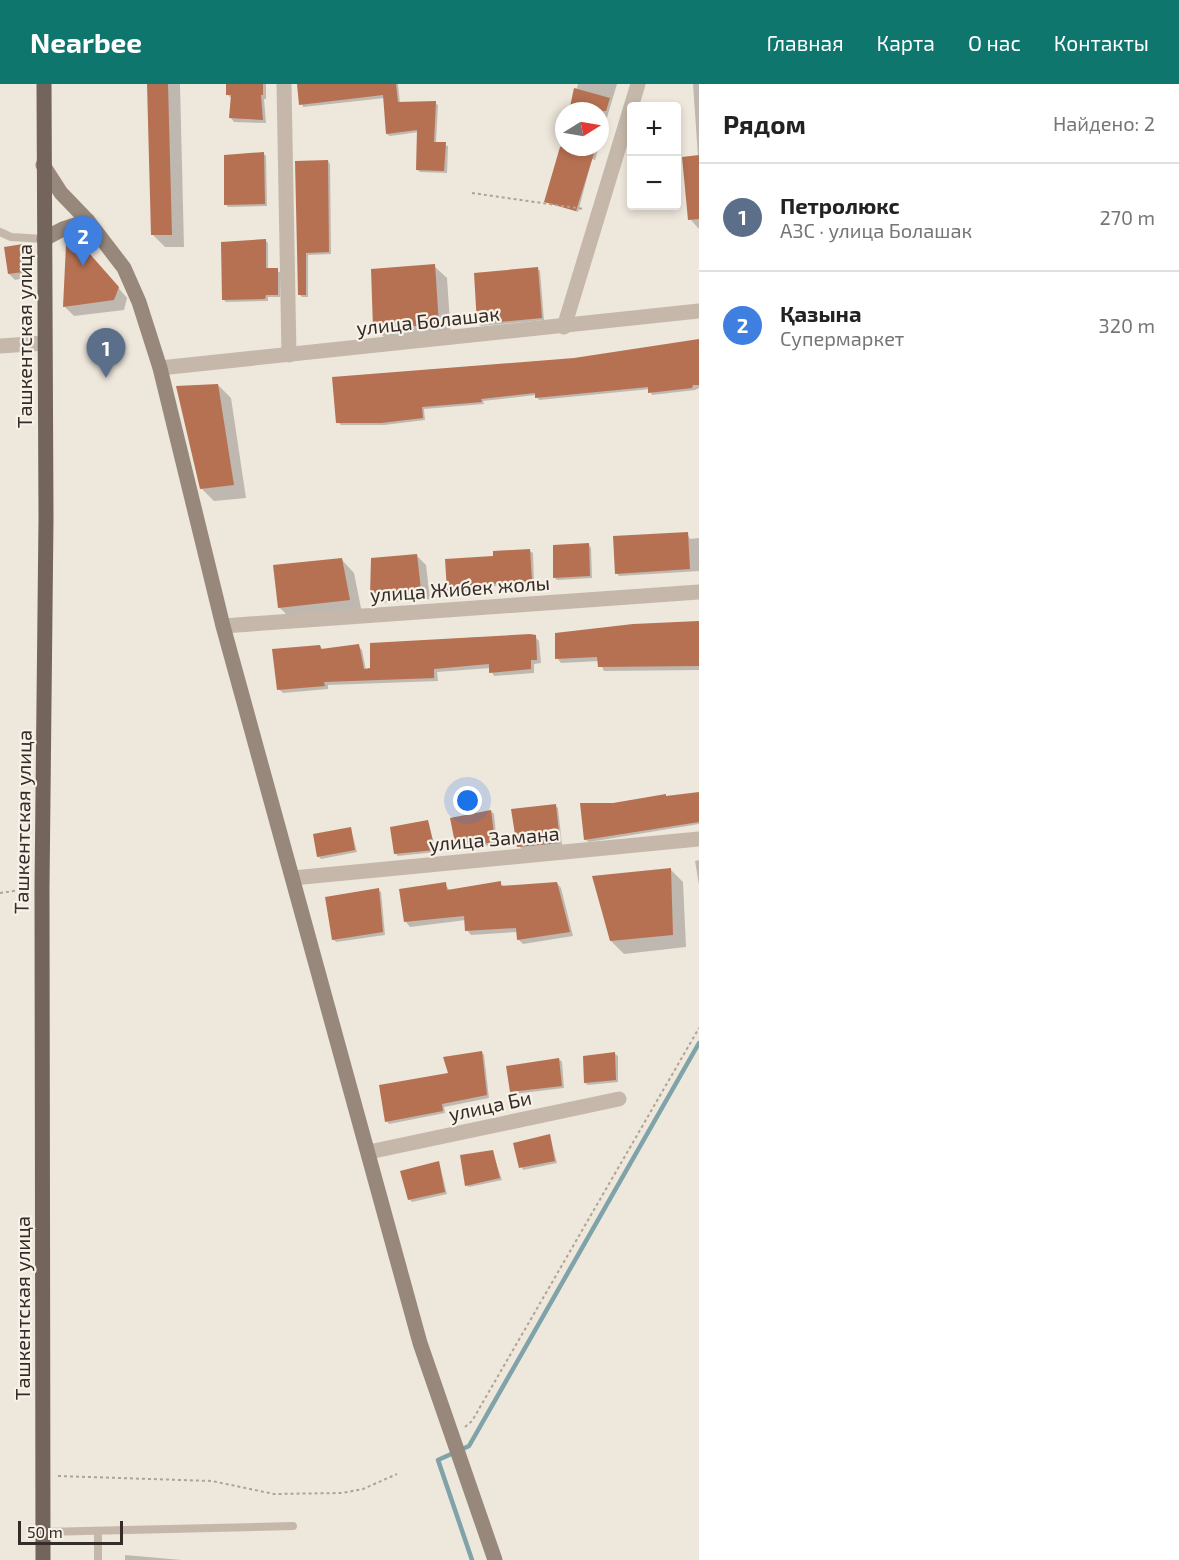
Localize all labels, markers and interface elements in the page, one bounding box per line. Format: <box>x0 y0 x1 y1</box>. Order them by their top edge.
text: Nearbee <box>30 25 142 59</box>
text: Главная <box>767 30 844 55</box>
text: Карта <box>877 30 935 55</box>
text: О нас <box>968 30 1021 55</box>
text: Контакты <box>1054 30 1149 55</box>
north arrow <box>555 102 609 156</box>
map controls <box>627 102 681 210</box>
button: + <box>627 102 681 156</box>
text: Рядом <box>723 108 806 139</box>
text: Найдено: 2 <box>1053 111 1155 135</box>
button: − <box>627 156 681 210</box>
text: Петролюкс <box>780 192 900 218</box>
text: 1 <box>738 205 747 229</box>
text: 270 m <box>1099 205 1155 229</box>
pin: 2 <box>64 216 103 266</box>
text: АЗС · улица Болашак <box>780 218 972 242</box>
street label: Ташкентская улица <box>12 244 37 428</box>
text: Қазына <box>780 300 862 326</box>
street label: улица Болашак <box>355 301 501 340</box>
text: 2 <box>737 313 748 337</box>
text: 320 m <box>1099 313 1155 337</box>
text: Супермаркет <box>780 326 904 350</box>
pin: 1 <box>86 328 126 378</box>
street label: улица Жибек жолы <box>369 570 551 607</box>
street label: Ташкентская улица <box>8 730 37 914</box>
your location <box>453 786 482 815</box>
street label: улица Замана <box>428 820 560 857</box>
street label: улица Би <box>446 1085 534 1126</box>
street label: Ташкентская улица <box>10 1216 35 1400</box>
scale bar <box>18 1518 123 1546</box>
text: 50 m <box>27 1522 63 1541</box>

